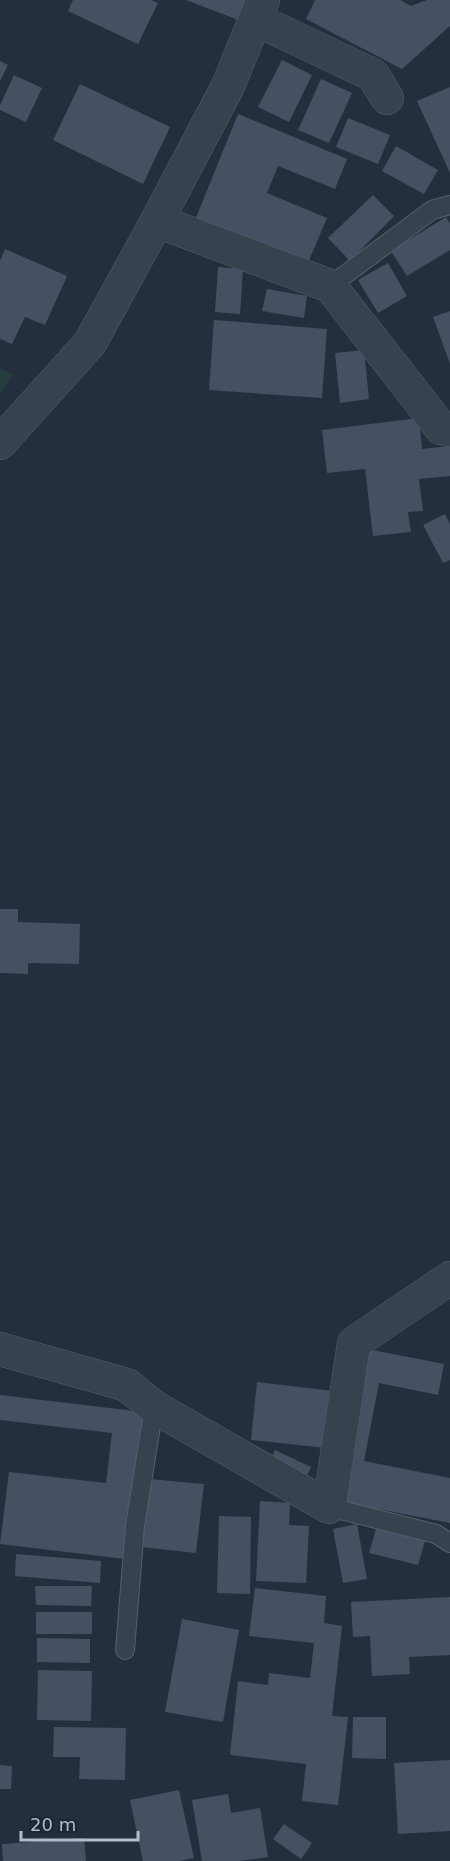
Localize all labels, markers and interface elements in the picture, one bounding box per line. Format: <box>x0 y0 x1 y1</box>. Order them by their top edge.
scale bar <box>21 1804 138 1842</box>
text: 20 m <box>30 1814 76 1835</box>

